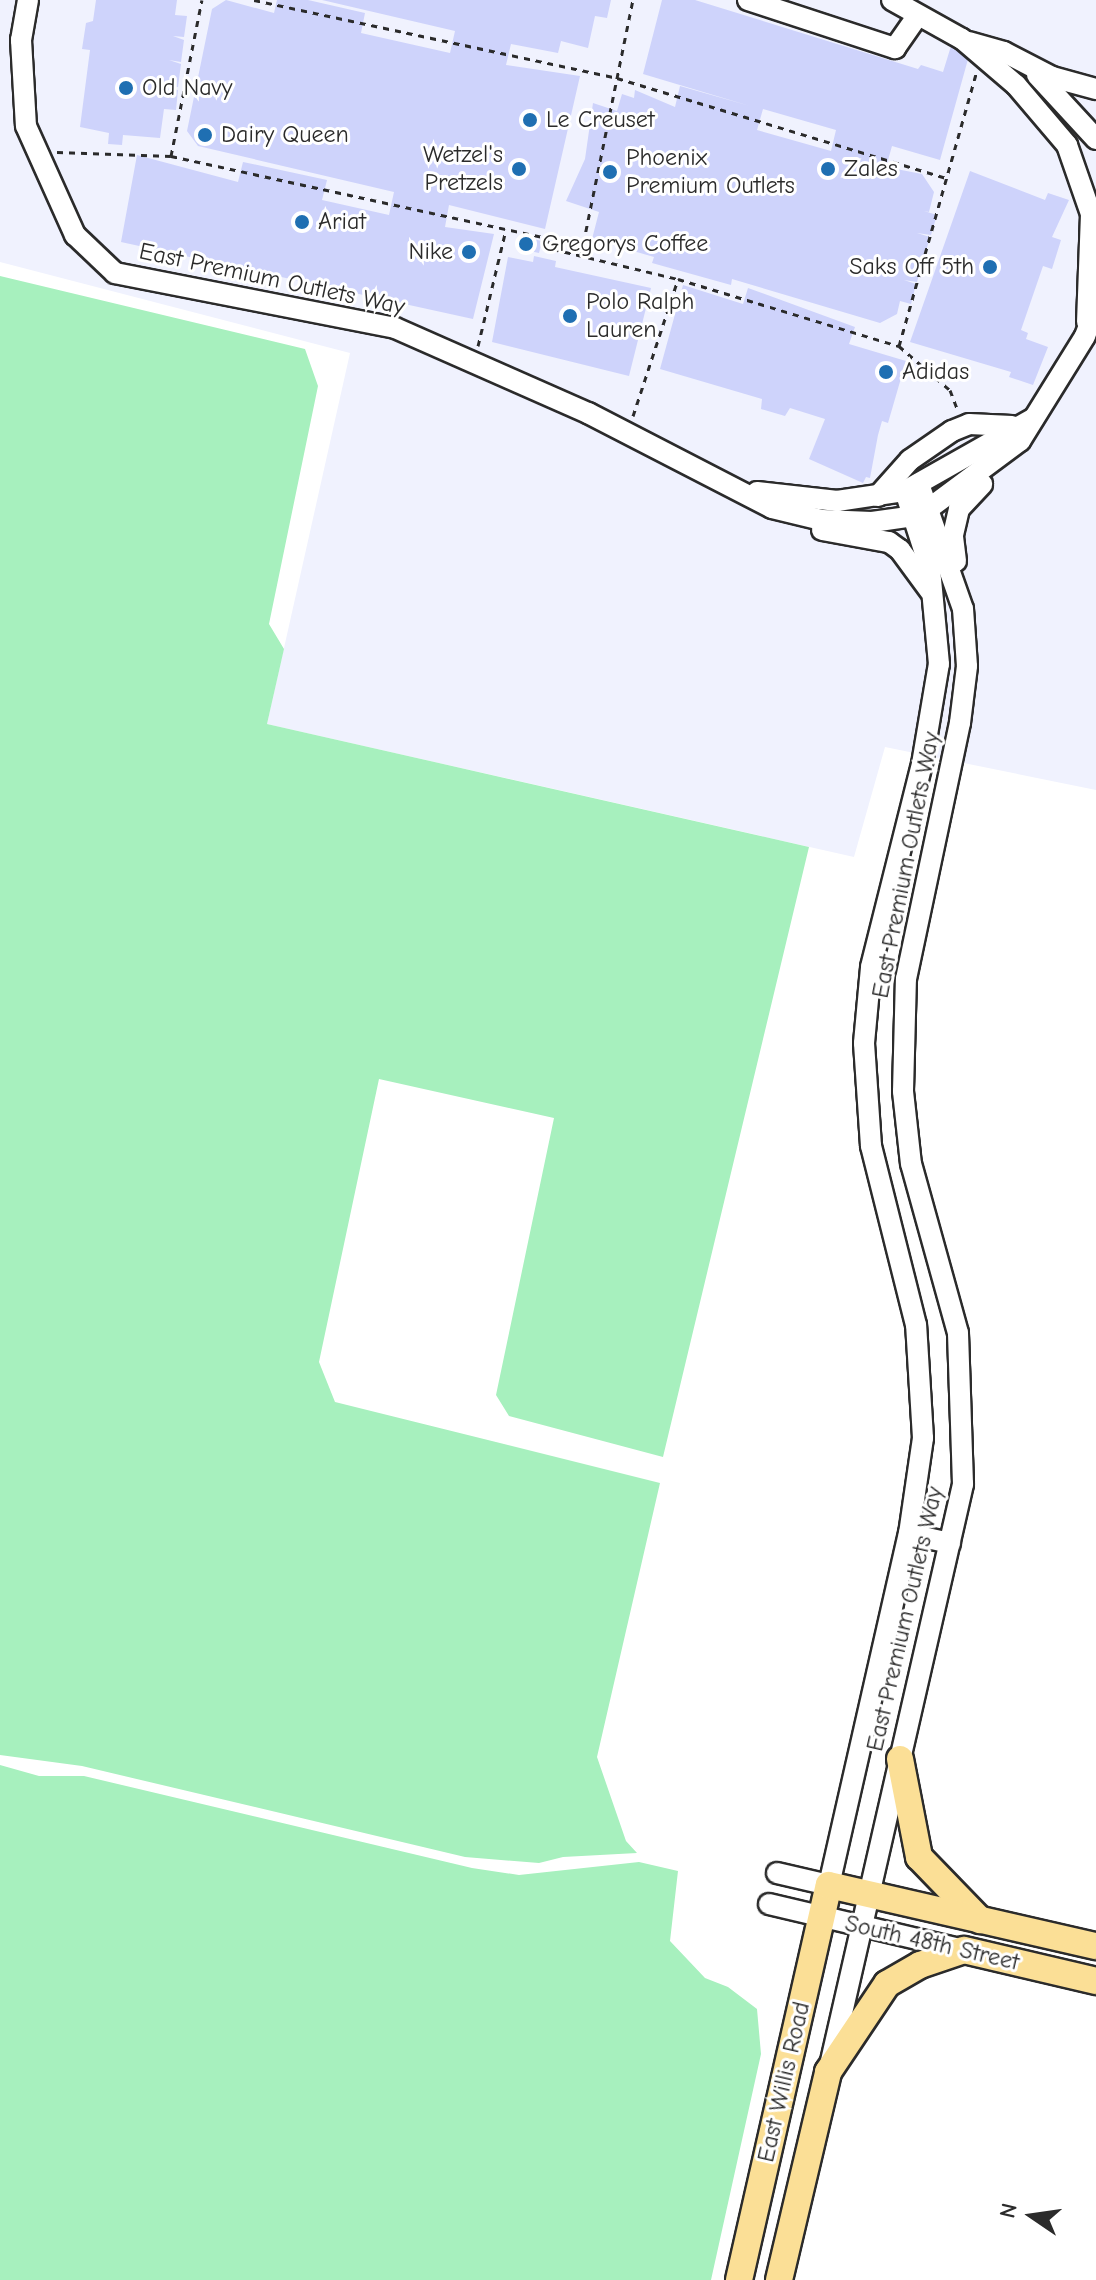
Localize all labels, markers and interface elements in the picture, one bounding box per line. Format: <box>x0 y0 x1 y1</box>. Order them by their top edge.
place label: Old Navy <box>142 74 232 102</box>
marker: Old Navy <box>117 79 135 97</box>
place label: Le Creuset <box>546 106 655 134</box>
marker: Le Creuset <box>521 111 539 129</box>
place label: Dairy Queen <box>221 121 349 149</box>
marker: Dairy Queen <box>196 126 214 144</box>
place label: Wetzel's Pretzels <box>423 141 503 197</box>
place label: Phoenix Premium Outlets <box>626 144 795 200</box>
place label: Zales <box>844 155 898 183</box>
marker: Wetzel's Pretzels <box>510 160 528 178</box>
marker: Zales <box>819 160 837 178</box>
marker: Phoenix Premium Outlets <box>601 163 619 181</box>
place label: Ariat <box>318 208 366 236</box>
marker: Ariat <box>293 213 311 231</box>
place label: Gregorys Coffee <box>542 230 708 258</box>
marker: Gregorys Coffee <box>517 235 535 253</box>
street label: East Premium Outlets Way <box>137 237 407 321</box>
place label: Nike <box>409 238 453 266</box>
marker: Nike <box>460 243 478 261</box>
place label: Saks Off 5th <box>849 253 974 281</box>
marker: Saks Off 5th <box>981 258 999 276</box>
place label: Polo Ralph Lauren <box>586 288 694 344</box>
marker: Polo Ralph Lauren <box>561 307 579 325</box>
place label: Adidas <box>902 358 969 386</box>
marker: Adidas <box>877 363 895 381</box>
street label: East Premium Outlets Way <box>866 729 946 1001</box>
street label: East Premium Outlets Way <box>861 1484 949 1754</box>
street label: South 48th Street <box>842 1909 1022 1977</box>
street label: East Willis Road <box>752 1999 816 2165</box>
north arrow <box>992 2176 1072 2256</box>
text: N <box>994 2201 1023 2221</box>

